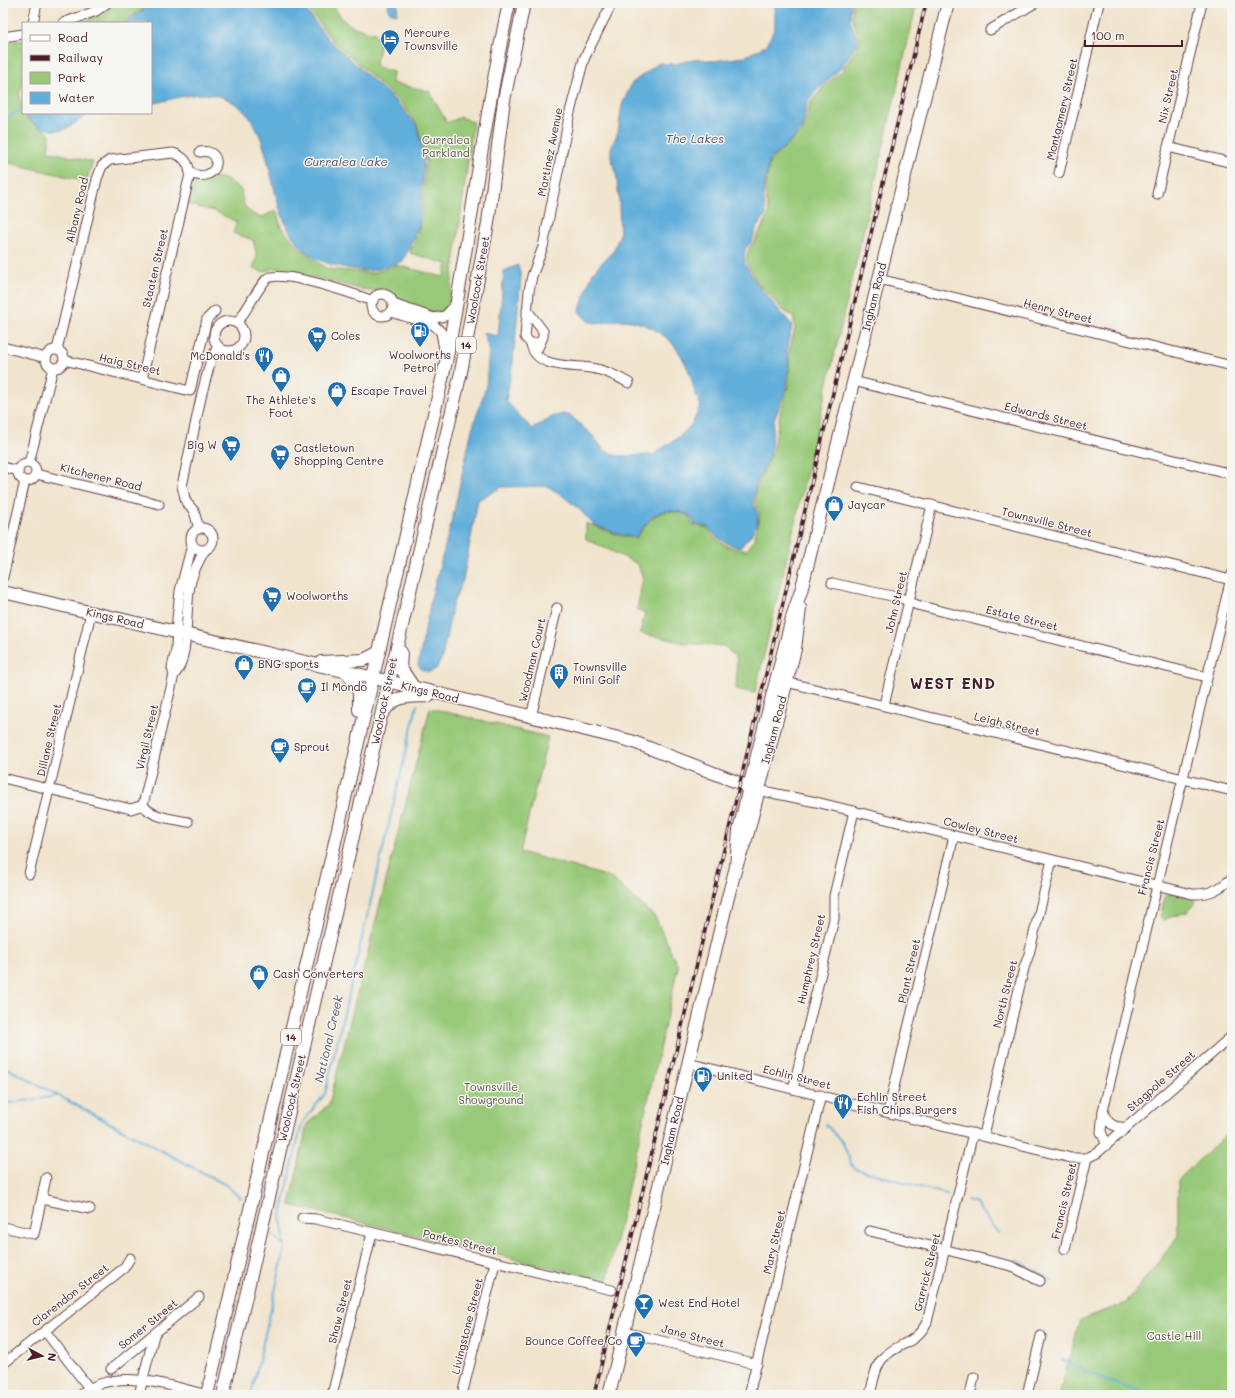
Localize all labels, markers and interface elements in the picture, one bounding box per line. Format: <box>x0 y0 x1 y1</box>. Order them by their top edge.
legend <box>22 22 152 114</box>
scale bar <box>1085 22 1182 48</box>
place label: Mercure Townsville <box>404 25 458 53</box>
text: 100 m <box>1091 27 1125 43</box>
hotel icon: Mercure Townsville <box>379 28 401 56</box>
text: Road <box>58 29 88 45</box>
text: Railway <box>58 49 103 65</box>
street label: Montgomery Street <box>1042 56 1081 161</box>
street label: Nix Street <box>1154 67 1181 125</box>
text: Park <box>58 69 85 85</box>
text: Water <box>58 89 95 105</box>
street label: Martinez Avenue <box>534 106 565 197</box>
water label: The Lakes <box>666 130 724 146</box>
park label: Curralea Parkland <box>422 132 470 160</box>
water label: Curralea Lake <box>304 153 388 169</box>
street label: Albany Road <box>62 176 91 244</box>
street label: Staaten Street <box>138 227 171 309</box>
street label: Woolcock Street <box>462 234 493 325</box>
street label: Ingham Road <box>858 261 889 333</box>
street label: Henry Street <box>1022 295 1094 326</box>
fuel station icon: Woolworths Petrol <box>409 320 431 348</box>
supermarket icon: Coles <box>306 325 328 353</box>
place label: Coles <box>331 328 360 343</box>
road number: 14 <box>456 337 476 353</box>
restaurant icon: McDonald's <box>253 345 275 373</box>
place label: Woolworths Petrol <box>389 347 451 375</box>
place label: McDonald's <box>190 348 250 363</box>
street label: Haig Street <box>98 349 163 378</box>
shop icon: The Athlete's Foot <box>270 365 292 393</box>
shop icon: Escape Travel <box>326 380 348 408</box>
place label: Escape Travel <box>351 383 427 398</box>
place label: The Athlete's Foot <box>246 392 316 420</box>
street label: Edwards Street <box>1003 398 1089 433</box>
supermarket icon: Big W <box>220 434 242 462</box>
place label: Big W <box>187 437 217 452</box>
place label: Castletown Shopping Centre <box>294 440 384 468</box>
supermarket icon: Castletown Shopping Centre <box>269 443 291 471</box>
street label: Kitchener Road <box>59 459 144 494</box>
shop icon: Jaycar <box>823 494 845 522</box>
place label: Jaycar <box>848 497 885 512</box>
street label: Townsville Street <box>1000 503 1094 540</box>
street label: John Street <box>881 569 910 634</box>
supermarket icon: Woolworths <box>261 585 283 613</box>
place label: Woolworths <box>286 588 348 603</box>
street label: Estate Street <box>985 601 1060 634</box>
street label: Kings Road <box>85 604 145 631</box>
street label: Woodman Court <box>515 616 548 703</box>
shop icon: BNG sports <box>233 653 255 681</box>
place label: BNG sports <box>258 656 319 671</box>
street label: Woolcock Street <box>367 656 400 746</box>
place label: Townsville Mini Golf <box>573 659 627 687</box>
building icon: Townsville Mini Golf <box>548 662 570 690</box>
district label: WEST END <box>910 673 996 693</box>
cafe icon: Il Mondo <box>296 676 318 704</box>
street label: Kings Road <box>400 677 460 706</box>
place label: Il Mondo <box>321 679 367 694</box>
street label: Ingham Road <box>757 694 790 766</box>
street label: Dillane Street <box>33 702 64 778</box>
street label: Virgil Street <box>132 702 161 771</box>
street label: Leigh Street <box>973 708 1042 739</box>
cafe icon: Sprout <box>269 736 291 764</box>
place label: Sprout <box>294 739 330 754</box>
street label: Cowley Street <box>942 813 1020 846</box>
street label: Francis Street <box>1134 817 1167 897</box>
street label: Humphrey Street <box>793 912 828 1006</box>
street label: Plant Street <box>894 937 923 1005</box>
street label: North Street <box>989 958 1020 1030</box>
shop icon: Cash Converters <box>248 963 270 991</box>
place label: Cash Converters <box>273 966 364 981</box>
water label: National Creek <box>310 993 346 1084</box>
road number: 14 <box>281 1029 301 1045</box>
street label: Stagpole Street <box>1123 1047 1198 1114</box>
street label: Woolcock Street <box>274 1053 309 1143</box>
street label: Echlin Street <box>761 1061 833 1092</box>
fuel station icon: United <box>692 1065 714 1093</box>
place label: United <box>717 1068 752 1083</box>
park label: Townsville Showground <box>459 1079 524 1107</box>
place label: Echlin Street Fish Chips Burgers <box>857 1089 957 1117</box>
restaurant icon: Echlin Street Fish Chips Burgers <box>832 1092 854 1120</box>
street label: Ingham Road <box>656 1095 687 1167</box>
street label: Francis Street <box>1047 1161 1080 1241</box>
street label: Mary Street <box>759 1208 788 1275</box>
street label: Parkes Street <box>422 1225 499 1258</box>
street label: Garrick Street <box>910 1231 944 1313</box>
street label: Clarendon Street <box>28 1260 111 1329</box>
street label: Livingstone Street <box>447 1276 486 1376</box>
street label: Shaw Street <box>324 1277 355 1345</box>
bar icon: West End Hotel <box>633 1292 655 1320</box>
street label: Somer Street <box>115 1295 181 1352</box>
place label: West End Hotel <box>658 1295 740 1310</box>
street label: Jane Street <box>660 1320 726 1351</box>
park label: Castle Hill <box>1147 1328 1201 1343</box>
cafe icon: Bounce Coffee Co <box>625 1330 647 1358</box>
place label: Bounce Coffee Co <box>525 1333 622 1348</box>
north arrow <box>22 1336 62 1376</box>
text: N <box>44 1352 60 1362</box>

